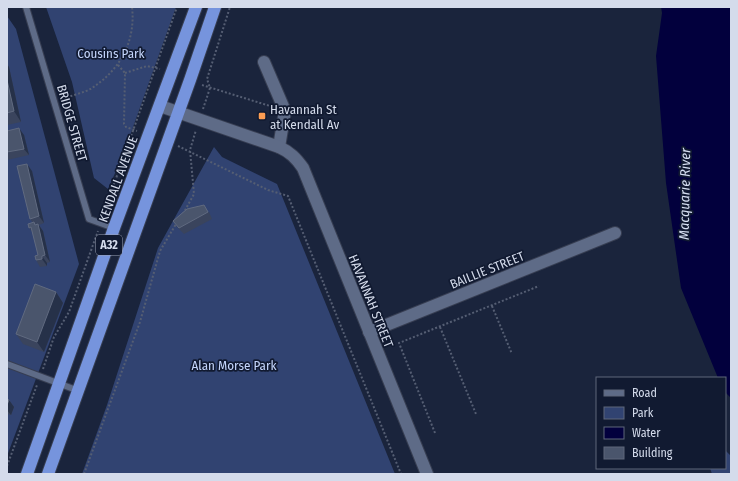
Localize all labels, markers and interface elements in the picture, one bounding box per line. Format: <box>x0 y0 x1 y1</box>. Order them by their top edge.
park label: Cousins Park <box>77 46 146 61</box>
street label: BRIDGE STREET <box>54 83 90 163</box>
place label: Havannah St at Kendall Av <box>270 102 340 132</box>
marker: Havannah St at Kendall Av <box>257 111 267 121</box>
street label: KENDALL AVENUE <box>95 134 141 224</box>
water label: Macquarie River <box>676 147 694 240</box>
road number: A32 <box>96 235 122 255</box>
street label: BAILLIE STREET <box>448 248 526 292</box>
street label: HAVANNAH STREET <box>346 252 396 350</box>
park label: Alan Morse Park <box>191 358 277 373</box>
legend <box>596 377 726 469</box>
text: Road <box>632 386 657 400</box>
text: Park <box>632 406 654 420</box>
text: Water <box>632 426 661 440</box>
text: Building <box>632 446 673 460</box>

